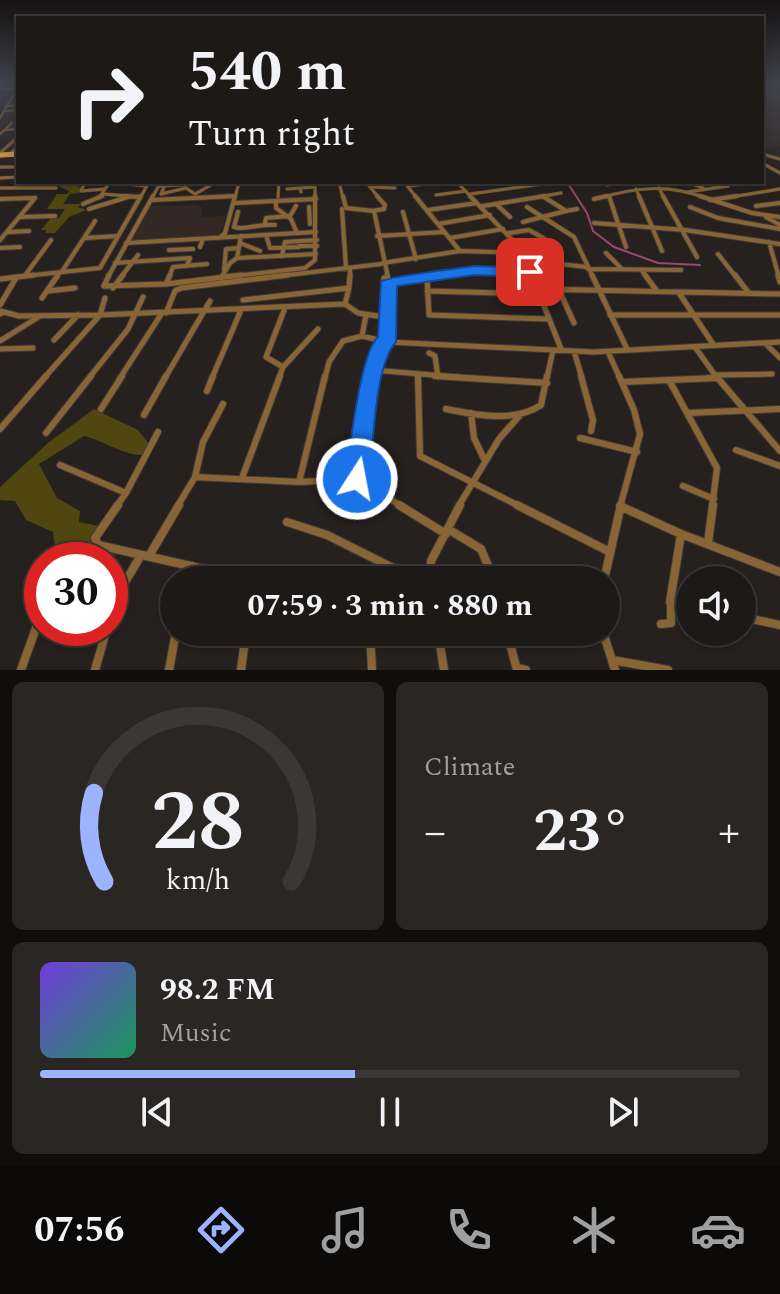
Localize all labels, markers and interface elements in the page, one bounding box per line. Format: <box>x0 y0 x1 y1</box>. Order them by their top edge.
text: 540 m <box>188 30 347 115</box>
icon: right <box>56 48 160 152</box>
text: Turn right <box>188 107 355 162</box>
pin <box>496 238 564 306</box>
icon: arrive <box>508 250 552 294</box>
position arrow <box>315 437 399 521</box>
speed limit sign: 30 <box>24 542 128 646</box>
map controls <box>676 566 756 646</box>
button: sound <box>676 566 756 646</box>
text: 07:59 · 3 min · 880 m <box>247 583 533 629</box>
text: Climate <box>424 747 515 787</box>
text: 28 <box>151 760 245 887</box>
text: 23° <box>533 786 631 878</box>
text: − <box>424 799 446 866</box>
text: + <box>718 799 740 866</box>
text: km/h <box>166 859 230 902</box>
text: 98.2 FM <box>160 967 275 1013</box>
text: Music <box>160 1013 231 1053</box>
icon: previous <box>135 1090 179 1134</box>
icon: pause <box>368 1090 412 1134</box>
icon: next <box>601 1090 645 1134</box>
icon: directions <box>193 1202 249 1258</box>
icon: music <box>317 1202 373 1258</box>
icon: phone <box>441 1202 497 1258</box>
icon: climate <box>566 1202 622 1258</box>
icon: car <box>690 1202 746 1258</box>
text: 07:56 <box>34 1203 125 1258</box>

